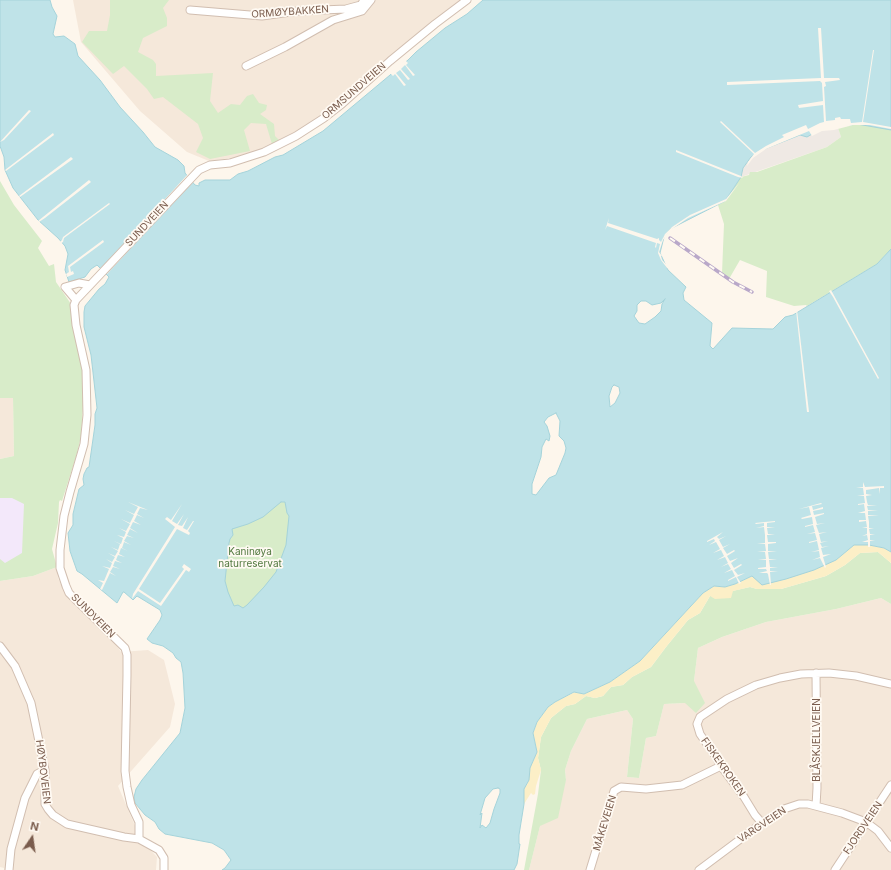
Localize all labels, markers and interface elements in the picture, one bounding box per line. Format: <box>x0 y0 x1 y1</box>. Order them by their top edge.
street label: ORMØYBAKKEN <box>251 3 329 21</box>
street label: ORMSUNDVEIEN <box>320 60 388 122</box>
street label: SUNDVEIEN <box>123 199 171 249</box>
park label: Kaninøya naturreservat <box>218 546 282 570</box>
street label: SUNDVEIEN <box>68 591 118 641</box>
street label: BLÅSKJELLVEIEN <box>811 698 823 782</box>
street label: FISKEKROKEN <box>698 735 748 799</box>
street label: HØYBOVEIEN <box>33 739 53 805</box>
street label: MÅKEVEIEN <box>591 794 619 852</box>
street label: FJORDVEIEN <box>841 799 885 857</box>
street label: VARGVEIEN <box>735 804 789 846</box>
north arrow <box>12 818 52 858</box>
text: N <box>29 819 40 834</box>

